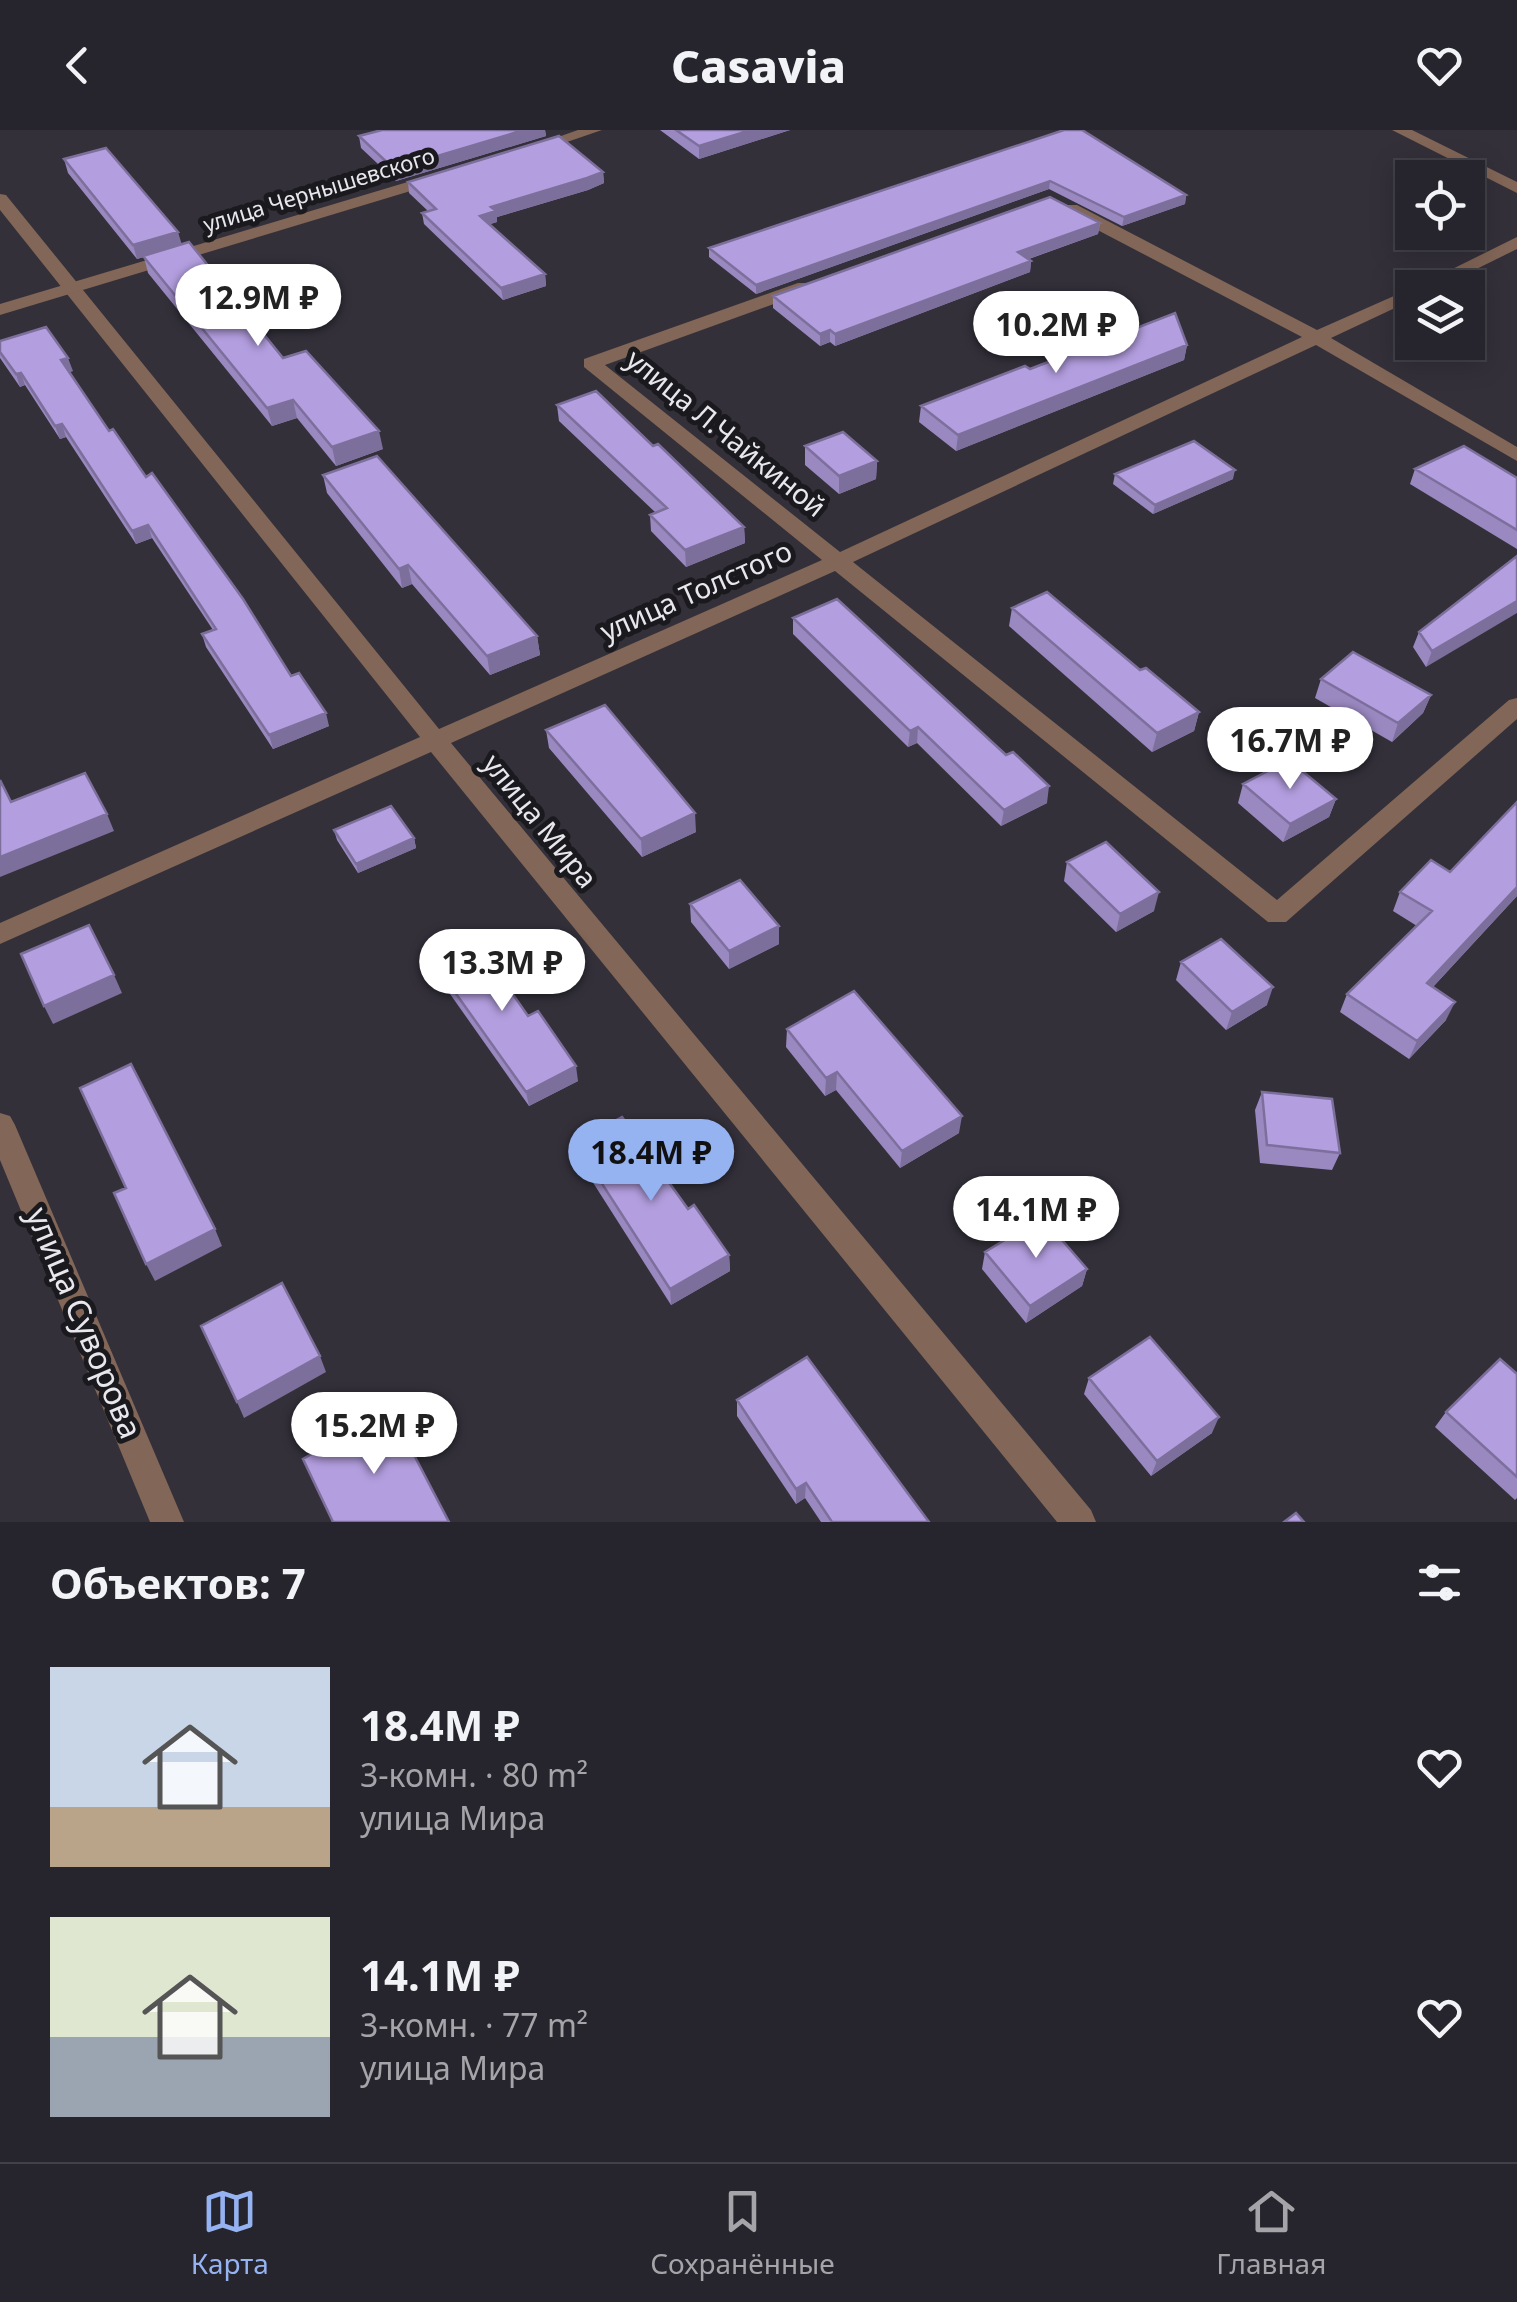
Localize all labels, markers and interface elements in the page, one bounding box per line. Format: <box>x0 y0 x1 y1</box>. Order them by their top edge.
text: Casavia <box>671 35 846 96</box>
icon: back <box>50 38 105 93</box>
icon: heart <box>1412 38 1467 93</box>
street label: улица Чернышевского <box>199 140 438 239</box>
map controls <box>1395 160 1485 360</box>
button: locate <box>1395 160 1485 250</box>
pin: 12.9M ₽ <box>166 264 350 349</box>
button: layers <box>1395 270 1485 360</box>
text: 12.9M ₽ <box>197 275 319 318</box>
pin: 10.2M ₽ <box>964 291 1148 376</box>
text: 10.2M ₽ <box>995 302 1117 345</box>
street label: улица Л.Чайкиной <box>619 340 834 525</box>
street label: улица Толстого <box>594 531 797 649</box>
pin: 16.7M ₽ <box>1198 707 1382 792</box>
text: 16.7M ₽ <box>1229 718 1351 761</box>
street label: улица Мира <box>475 745 607 895</box>
pin: 13.3M ₽ <box>410 929 594 1014</box>
text: 13.3M ₽ <box>441 940 563 983</box>
pin: 18.4M ₽ <box>559 1119 743 1204</box>
text: 18.4M ₽ <box>590 1130 712 1173</box>
pin: 14.1M ₽ <box>944 1176 1128 1261</box>
text: 14.1M ₽ <box>975 1187 1097 1230</box>
street label: улица Суворова <box>17 1200 153 1445</box>
pin: 15.2M ₽ <box>282 1392 466 1477</box>
text: 15.2M ₽ <box>313 1403 435 1446</box>
text: Объектов: 7 <box>50 1554 306 1611</box>
icon: filters <box>1412 1555 1467 1610</box>
text: 18.4M ₽ <box>360 1696 520 1753</box>
icon: home <box>130 1707 250 1827</box>
icon: heart <box>1412 1740 1467 1795</box>
text: 3-комн. · 80 m² <box>360 1753 588 1796</box>
text: улица Мира <box>360 1796 545 1839</box>
text: 14.1M ₽ <box>360 1946 520 2003</box>
icon: home <box>130 1957 250 2077</box>
icon: heart <box>1412 1990 1467 2045</box>
text: 3-комн. · 77 m² <box>360 2003 588 2046</box>
text: улица Мира <box>360 2046 545 2089</box>
tab: Карта <box>191 2184 269 2282</box>
tab: Сохранённые <box>650 2184 835 2282</box>
tab: Главная <box>1216 2184 1326 2282</box>

